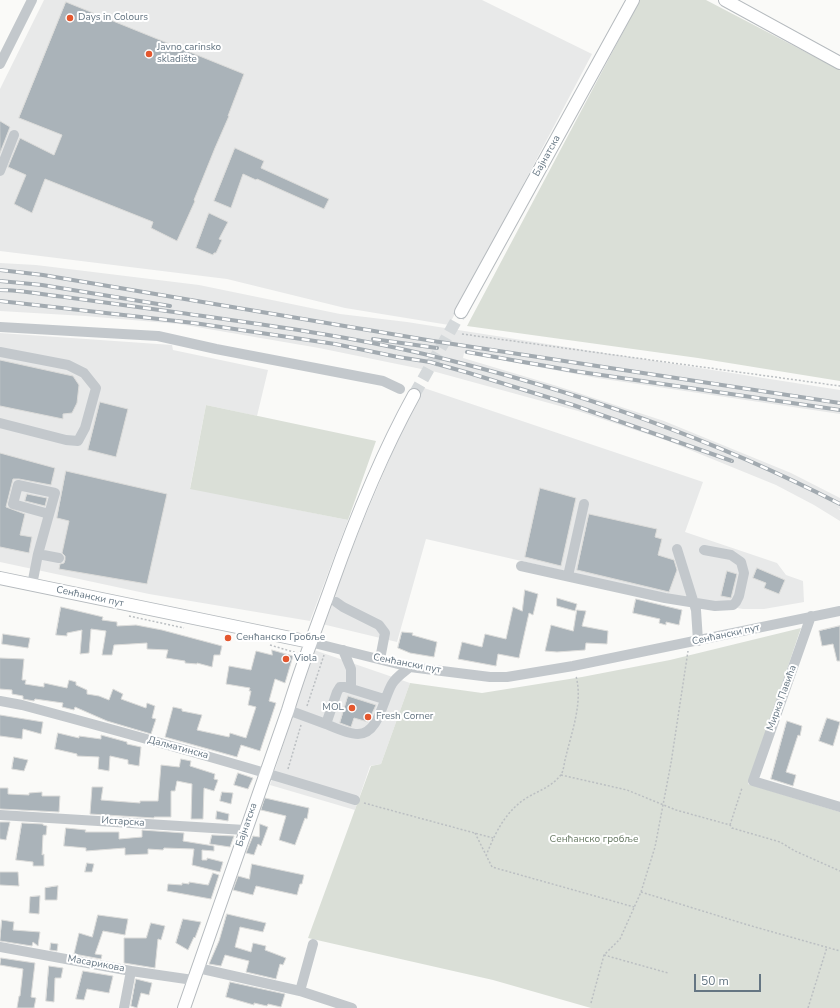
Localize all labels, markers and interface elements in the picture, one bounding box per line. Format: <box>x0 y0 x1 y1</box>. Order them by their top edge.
place label: Days in Colours <box>78 12 148 24</box>
marker: Days in Colours <box>65 13 75 23</box>
place label: Javno carinsko skladište <box>157 42 221 66</box>
marker: Javno carinsko skladište <box>144 49 154 59</box>
street label: Бајнатска <box>531 133 563 179</box>
street label: Сенћански пут <box>55 584 125 610</box>
street label: Сенћански пут <box>691 622 761 648</box>
place label: Сенћанско Гробље <box>236 632 325 644</box>
marker: Сенћанско Гробље <box>223 633 233 643</box>
street label: Сенћански пут <box>372 652 442 676</box>
place label: Viola <box>294 653 317 665</box>
marker: Viola <box>281 654 291 664</box>
street label: Мирка Павића <box>765 664 799 732</box>
place label: MOL <box>322 702 344 714</box>
marker: MOL <box>347 703 357 713</box>
place label: Fresh Corner <box>376 711 433 723</box>
marker: Fresh Corner <box>363 712 373 722</box>
street label: Далматинска <box>146 734 210 762</box>
street label: Бајнатска <box>234 802 260 848</box>
street label: Истарска <box>101 815 145 829</box>
park label: Сенћанско гробље <box>550 834 638 846</box>
street label: Масарикова <box>67 953 125 975</box>
scale bar <box>696 966 763 992</box>
text: 50 m <box>701 973 729 989</box>

